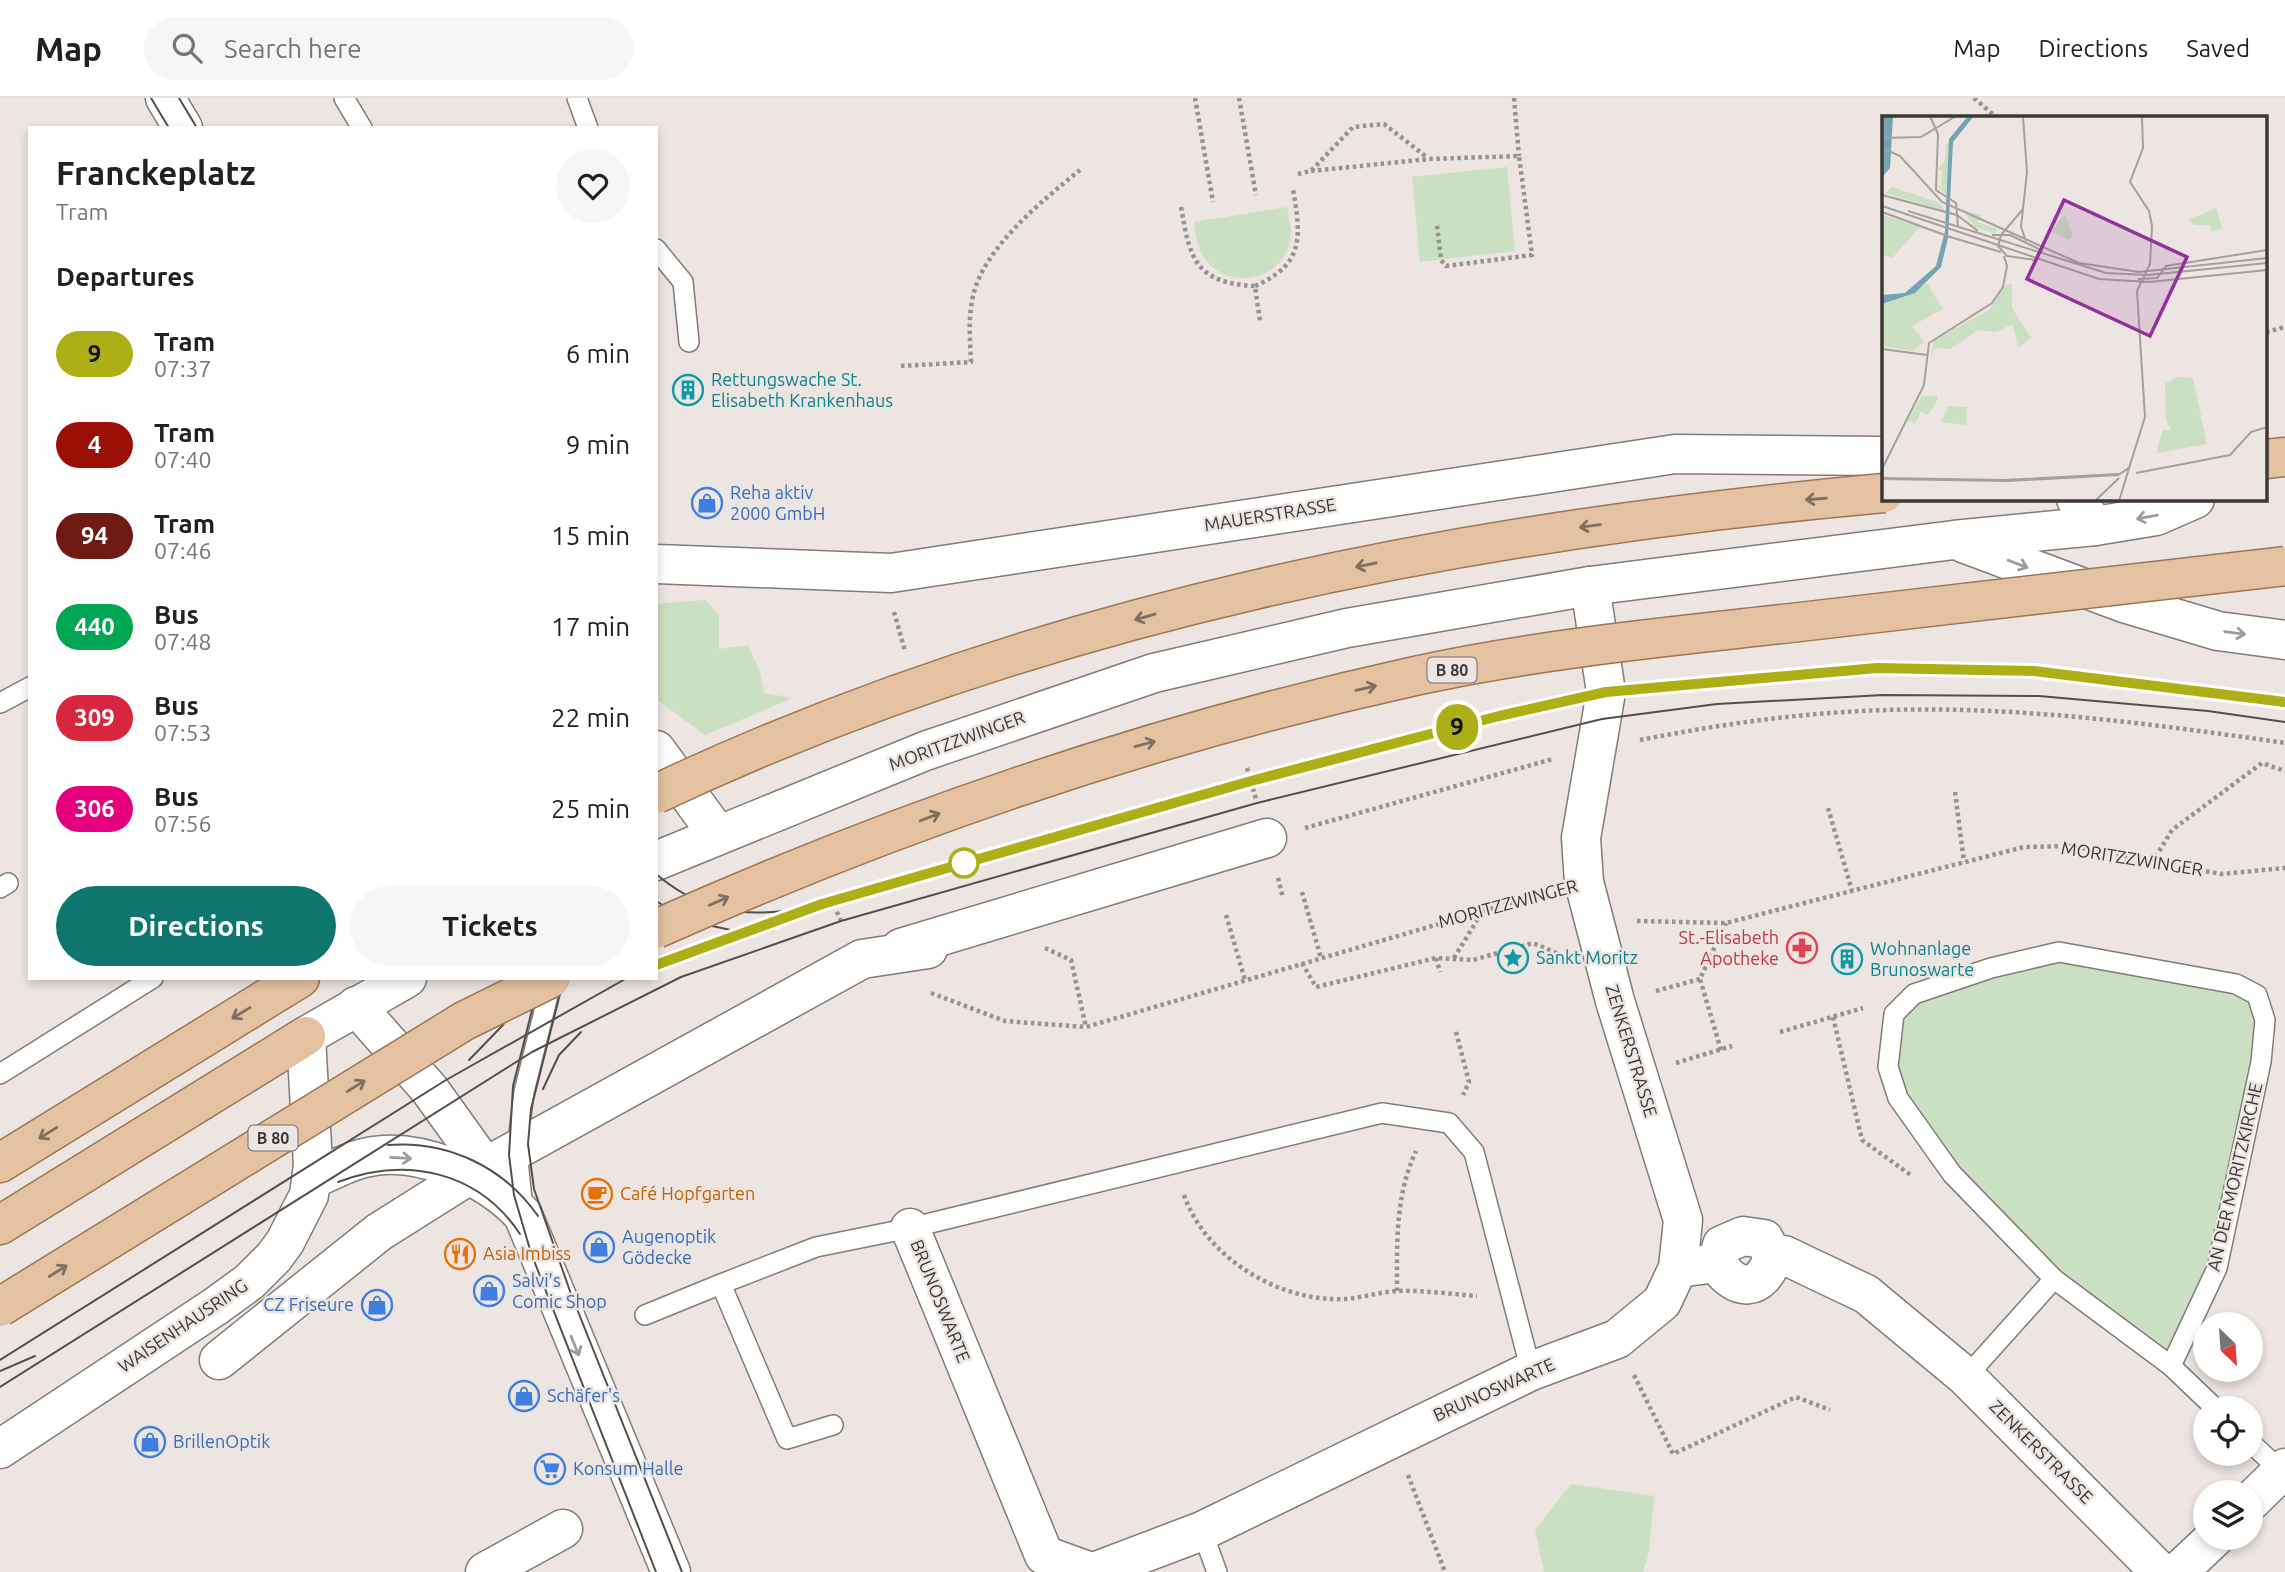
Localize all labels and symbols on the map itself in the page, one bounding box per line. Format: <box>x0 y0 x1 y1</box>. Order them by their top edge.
inset map <box>1882 116 2268 500</box>
place label: Rettungswache St. Elisabeth Krankenhaus <box>711 369 893 410</box>
building icon: Rettungswache St. Elisabeth Krankenhaus <box>671 373 705 407</box>
place label: Reha aktiv 2000 GmbH <box>730 482 825 523</box>
shop icon: Reha aktiv 2000 GmbH <box>690 486 724 520</box>
one-way arrow <box>1805 493 1828 506</box>
street label: MAUERSTRASSE <box>1203 494 1337 534</box>
one-way arrow <box>2136 511 2159 525</box>
one-way arrow <box>1580 520 1602 533</box>
one-way arrow <box>1355 558 1378 572</box>
one-way arrow <box>2007 559 2029 571</box>
one-way arrow <box>1134 611 1157 624</box>
one-way arrow <box>2223 627 2246 640</box>
road number: B 80 <box>1428 657 1476 682</box>
one-way arrow <box>1354 681 1377 694</box>
line badge: 9 <box>1434 704 1480 750</box>
street label: MORITZZWINGER <box>886 706 1027 774</box>
one-way arrow <box>1133 737 1156 750</box>
one-way arrow <box>918 809 940 822</box>
street label: MORITZZWINGER <box>2060 837 2204 879</box>
unlabelled marker <box>949 848 979 878</box>
street label: MORITZZWINGER <box>1436 875 1580 931</box>
one-way arrow <box>707 894 729 907</box>
place label: St.-Elisabeth Apotheke <box>1679 927 1779 968</box>
pharmacy icon: St.-Elisabeth Apotheke <box>1785 931 1819 965</box>
place label: Wohnanlage Brunoswarte <box>1870 938 1974 979</box>
place icon: Sankt Moritz <box>1496 941 1530 975</box>
building icon: Wohnanlage Brunoswarte <box>1830 942 1864 976</box>
place label: Sankt Moritz <box>1536 947 1638 967</box>
street label: ZENKERSTRASSE <box>1602 982 1662 1119</box>
one-way arrow <box>231 1006 251 1020</box>
one-way arrow <box>345 1079 365 1093</box>
street label: AN DER MORITZKIRCHE <box>2203 1081 2265 1273</box>
one-way arrow <box>39 1126 58 1141</box>
road number: B 80 <box>248 1126 298 1150</box>
one-way arrow <box>389 1151 412 1164</box>
cafe icon: Café Hopfgarten <box>580 1177 614 1211</box>
place label: Café Hopfgarten <box>620 1183 755 1203</box>
place label: Augenoptik Gödecke <box>622 1226 716 1267</box>
shop icon: Augenoptik Gödecke <box>582 1230 616 1264</box>
street label: BRUNOSWARTE <box>907 1236 975 1365</box>
restaurant icon: Asia Imbiss <box>443 1237 477 1271</box>
place label: Asia Imbiss <box>483 1243 571 1263</box>
one-way arrow <box>48 1263 67 1278</box>
place label: Salvi's Comic Shop <box>512 1270 607 1311</box>
street label: WAISENHAUSRING <box>114 1274 251 1376</box>
shop icon: Salvi's Comic Shop <box>472 1274 506 1308</box>
shop icon: CZ Friseure <box>360 1288 394 1322</box>
place label: CZ Friseure <box>263 1294 354 1314</box>
north arrow <box>2193 1312 2263 1382</box>
one-way arrow <box>570 1335 583 1357</box>
street label: BRUNOSWARTE <box>1430 1353 1557 1425</box>
shop icon: Schäfer's <box>507 1379 541 1413</box>
place label: Schäfer's <box>547 1385 620 1405</box>
street label: ZENKERSTRASSE <box>1986 1396 2097 1507</box>
shop icon: BrillenOptik <box>133 1425 167 1459</box>
place label: BrillenOptik <box>173 1431 270 1451</box>
supermarket icon: Konsum Halle <box>533 1452 567 1486</box>
place label: Konsum Halle <box>573 1458 683 1478</box>

